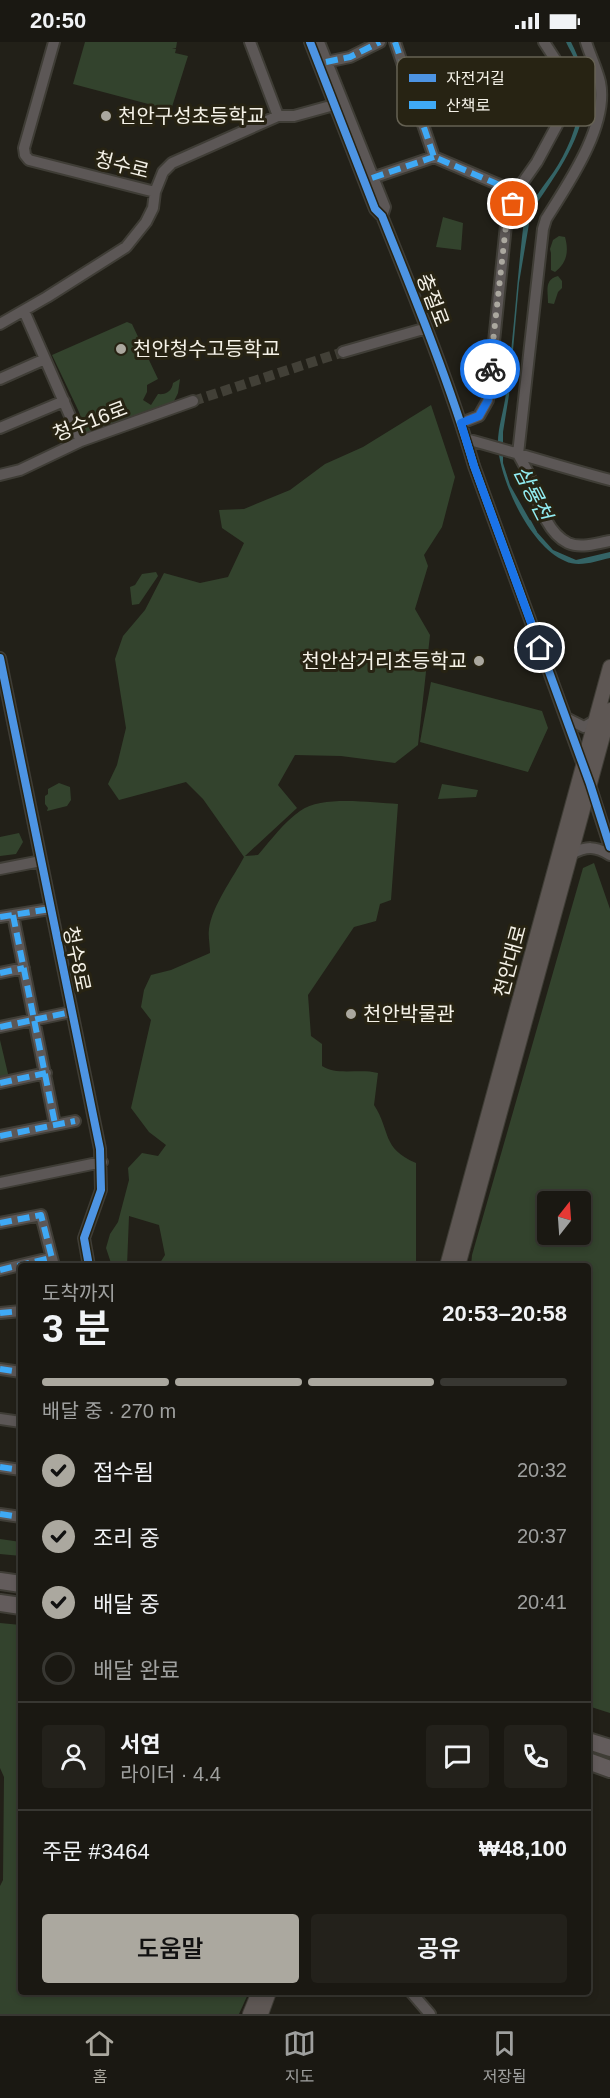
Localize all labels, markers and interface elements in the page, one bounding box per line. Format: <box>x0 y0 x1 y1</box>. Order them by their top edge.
text: 20:50 <box>30 8 86 33</box>
legend <box>397 57 595 126</box>
text: 자전거길 <box>446 70 505 87</box>
text: 산책로 <box>446 97 490 114</box>
place label: 천안구성초등학교 <box>118 105 265 127</box>
marker: 천안구성초등학교 <box>99 109 113 123</box>
street label: 청수로 <box>93 148 151 182</box>
pin <box>487 178 538 229</box>
icon: bag <box>496 187 529 220</box>
street label: 충절로 <box>413 270 453 330</box>
place label: 천안청수고등학교 <box>133 338 280 360</box>
courier <box>460 339 520 399</box>
marker: 천안청수고등학교 <box>114 342 128 356</box>
icon: bike <box>474 353 507 386</box>
street label: 청수16로 <box>50 397 130 445</box>
water label: 삼룡천 <box>510 462 558 526</box>
pin <box>514 622 565 673</box>
icon: home <box>523 631 556 664</box>
place label: 천안삼거리초등학교 <box>301 650 467 672</box>
marker: 천안삼거리초등학교 <box>472 654 486 668</box>
street label: 천안대로 <box>490 923 530 999</box>
street label: 청수8로 <box>59 924 95 994</box>
place label: 천안박물관 <box>363 1003 455 1025</box>
marker: 천안박물관 <box>344 1007 358 1021</box>
north arrow <box>537 1191 591 1245</box>
map controls <box>537 1191 591 1245</box>
text: 도착까지 <box>42 1282 116 1304</box>
text: 20:53–20:58 <box>442 1301 567 1326</box>
text: 3 분 <box>42 1307 110 1350</box>
text: 배달 중 · 270 m <box>42 1400 176 1422</box>
icon: check <box>42 1454 75 1487</box>
text: 20:32 <box>517 1459 567 1481</box>
text: 접수됨 <box>93 1460 154 1485</box>
icon: check <box>42 1520 75 1553</box>
text: 20:37 <box>517 1525 567 1547</box>
text: 조리 중 <box>93 1526 160 1551</box>
icon: check <box>42 1586 75 1619</box>
text: 20:41 <box>517 1591 567 1613</box>
text: 배달 중 <box>93 1592 160 1617</box>
text: 배달 완료 <box>93 1658 180 1683</box>
button: person <box>42 1725 105 1788</box>
button: chat <box>426 1725 489 1788</box>
button: phone <box>504 1725 567 1788</box>
text: 서연 <box>120 1732 160 1757</box>
text: 라이더 · 4.4 <box>120 1763 221 1785</box>
text: ₩48,100 <box>479 1836 567 1861</box>
text: 주문 #3464 <box>42 1839 150 1864</box>
button: 도움말 <box>42 1914 299 1983</box>
button: 공유 <box>311 1914 567 1983</box>
tab: 홈 <box>83 2027 116 2087</box>
tab: 지도 <box>283 2027 316 2087</box>
tab: 저장됨 <box>483 2027 527 2087</box>

